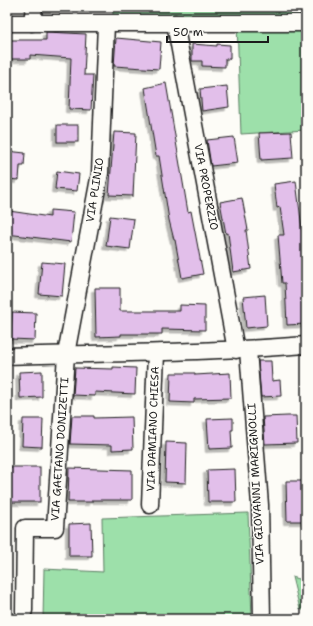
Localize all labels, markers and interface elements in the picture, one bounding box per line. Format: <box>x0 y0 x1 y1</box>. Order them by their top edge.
scale bar <box>167 18 268 44</box>
text: 50 m <box>173 24 203 40</box>
street label: VIA PROPERZIO <box>190 143 222 232</box>
street label: VIA PLINIO <box>83 157 108 223</box>
street label: VIA DAMIANO CHIESA <box>143 366 163 492</box>
street label: VIA GAETANO DONIZETTI <box>47 377 73 521</box>
street label: VIA GIOVANNI MARIGNOLLI <box>244 403 268 565</box>

